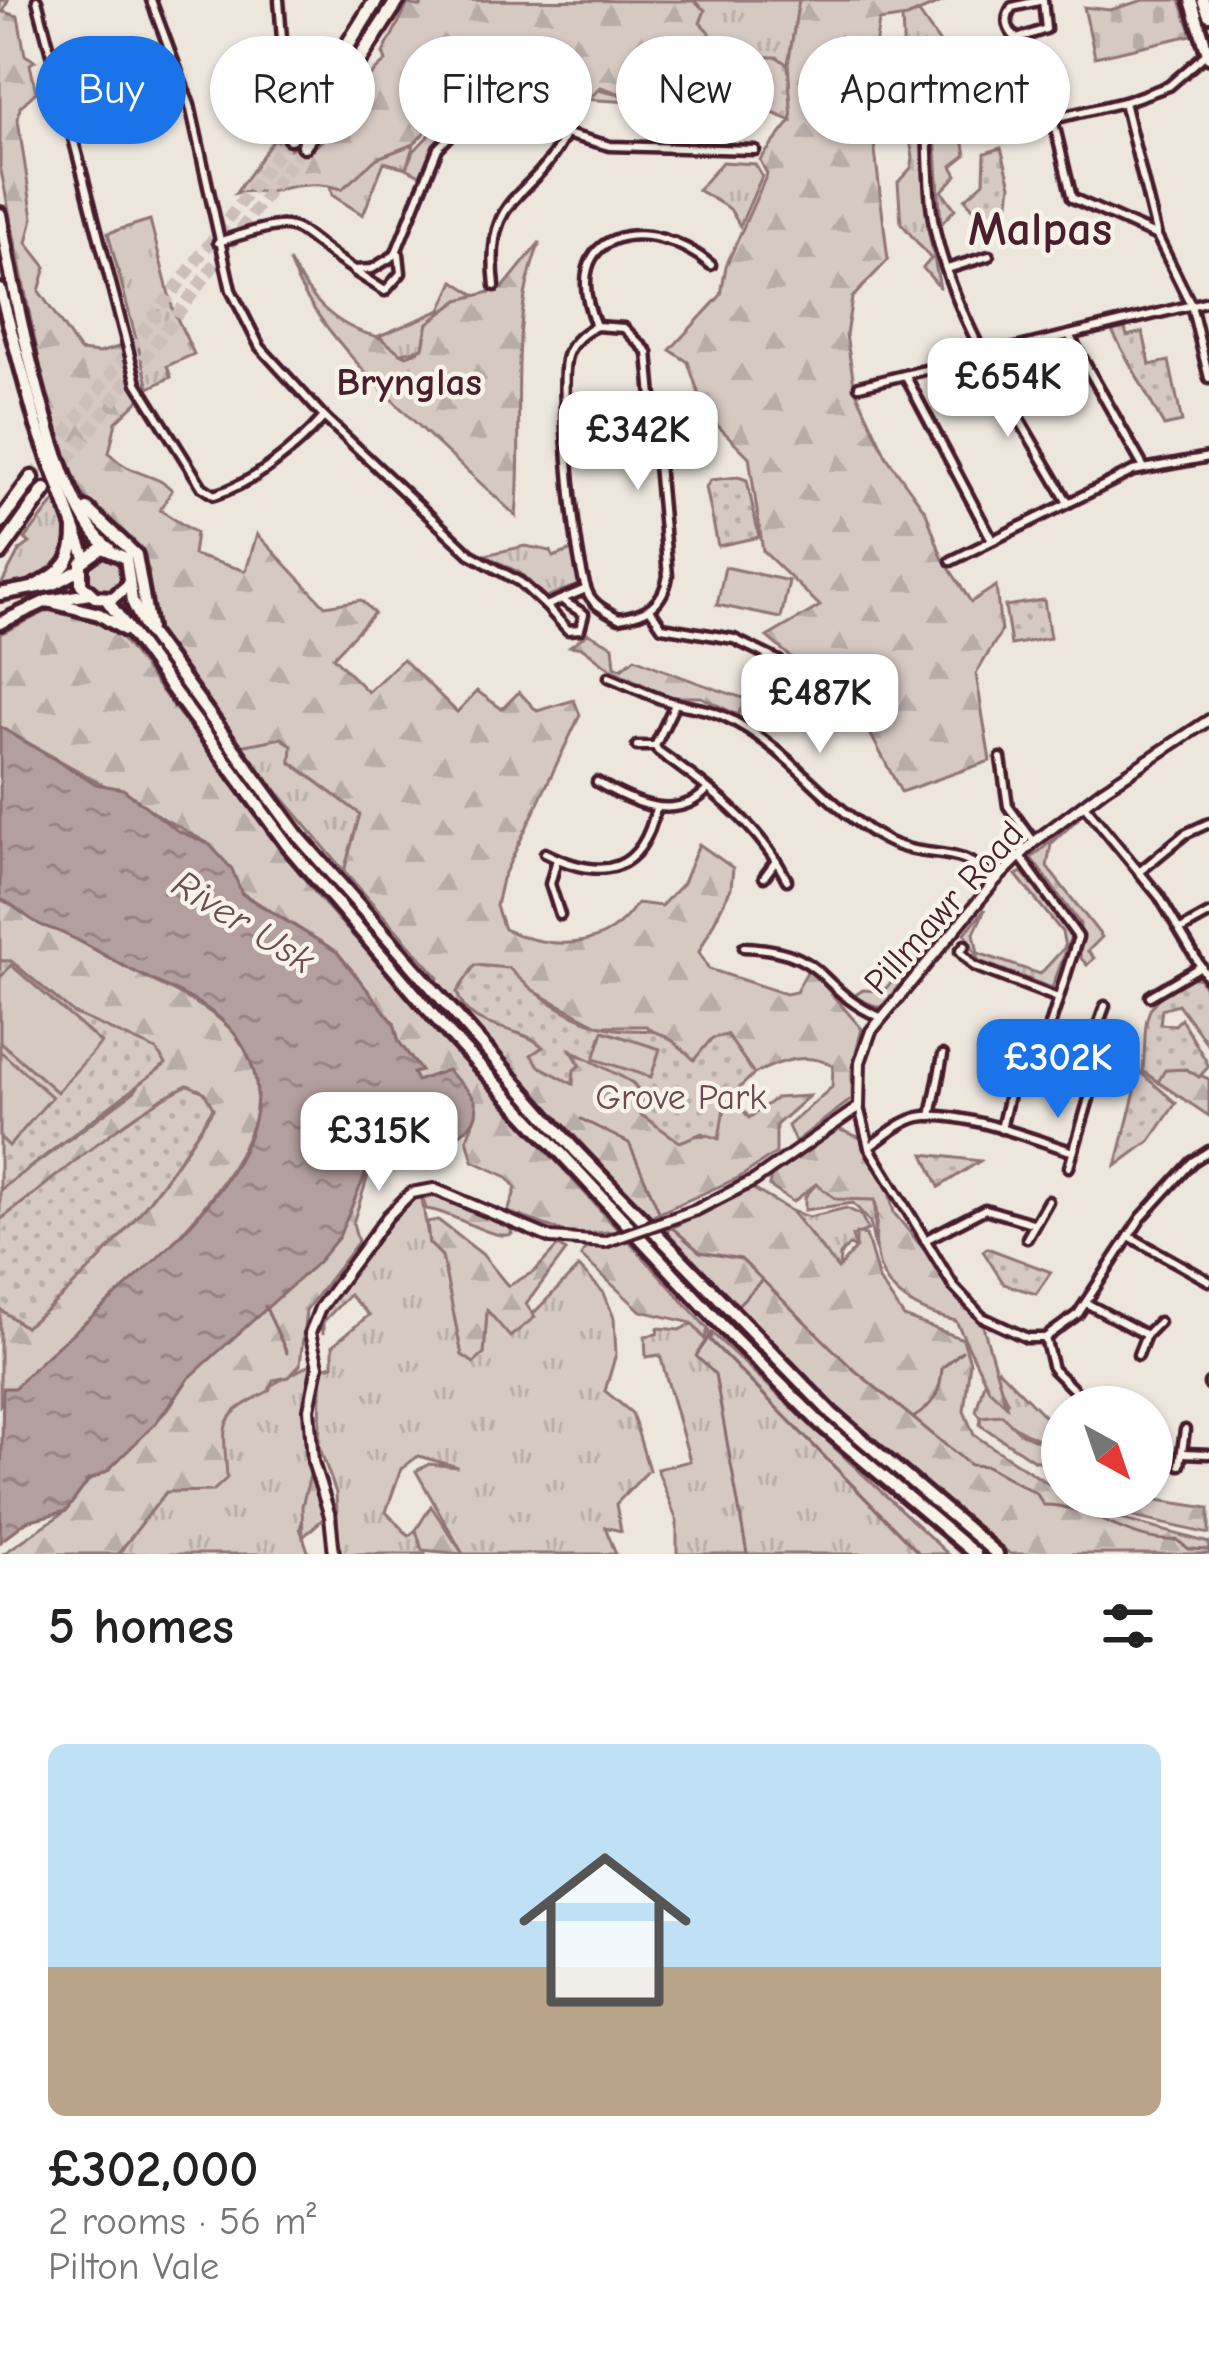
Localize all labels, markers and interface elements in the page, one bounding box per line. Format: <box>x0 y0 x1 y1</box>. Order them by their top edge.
chip: Buy <box>36 36 186 144</box>
chip: Rent <box>210 36 375 144</box>
chip: Filters <box>399 36 592 144</box>
chip: New <box>616 36 774 144</box>
chip: Apartment <box>798 36 1070 144</box>
district label: Malpas <box>968 202 1112 257</box>
pin: £654K <box>924 338 1092 440</box>
text: £654K <box>954 354 1062 399</box>
district label: Brynglas <box>336 360 482 405</box>
pin: £342K <box>554 391 722 493</box>
text: £342K <box>586 407 690 452</box>
pin: £487K <box>736 654 904 756</box>
text: £487K <box>768 670 872 715</box>
street label: Pillmawr Road <box>856 813 1032 1003</box>
water label: River Usk <box>164 861 323 984</box>
pin: £302K <box>974 1019 1142 1121</box>
text: £302K <box>1004 1035 1112 1080</box>
park label: Grove Park <box>595 1077 767 1118</box>
pin: £315K <box>295 1092 463 1194</box>
text: £315K <box>328 1108 430 1153</box>
north arrow <box>1041 1386 1173 1518</box>
map controls <box>1041 1386 1173 1518</box>
icon: filters <box>1095 1593 1161 1659</box>
text: 5 homes <box>48 1597 234 1656</box>
icon: home <box>497 1822 713 2038</box>
text: £302,000 <box>48 2140 259 2199</box>
text: 2 rooms · 56 m² <box>48 2199 316 2244</box>
text: Pilton Vale <box>48 2244 219 2289</box>

